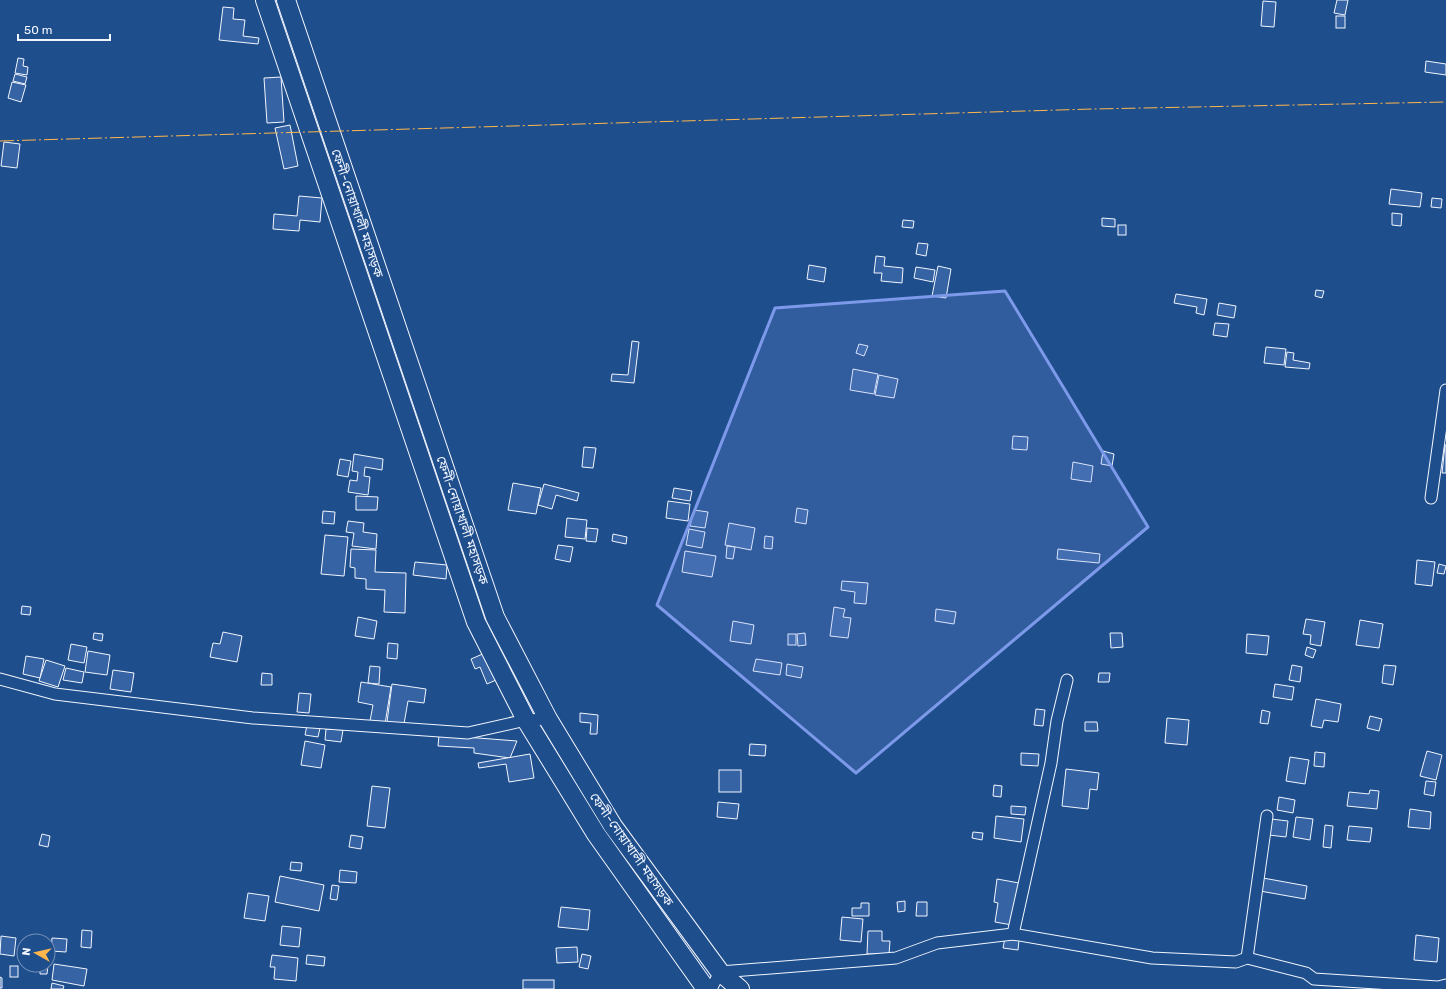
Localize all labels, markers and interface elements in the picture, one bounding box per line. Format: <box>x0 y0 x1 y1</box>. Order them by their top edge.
scale bar <box>18 16 110 42</box>
text: 50 m <box>24 23 52 37</box>
street label: ফেনী-নোয়াখালী মহাসড়ক <box>328 147 387 280</box>
street label: ফেনী-নোয়াখালী মহাসড়ক <box>433 454 492 587</box>
street label: ফেনী-নোয়াখালী মহাসড়ক <box>587 790 677 909</box>
north arrow <box>16 933 56 973</box>
text: N <box>20 947 34 957</box>

